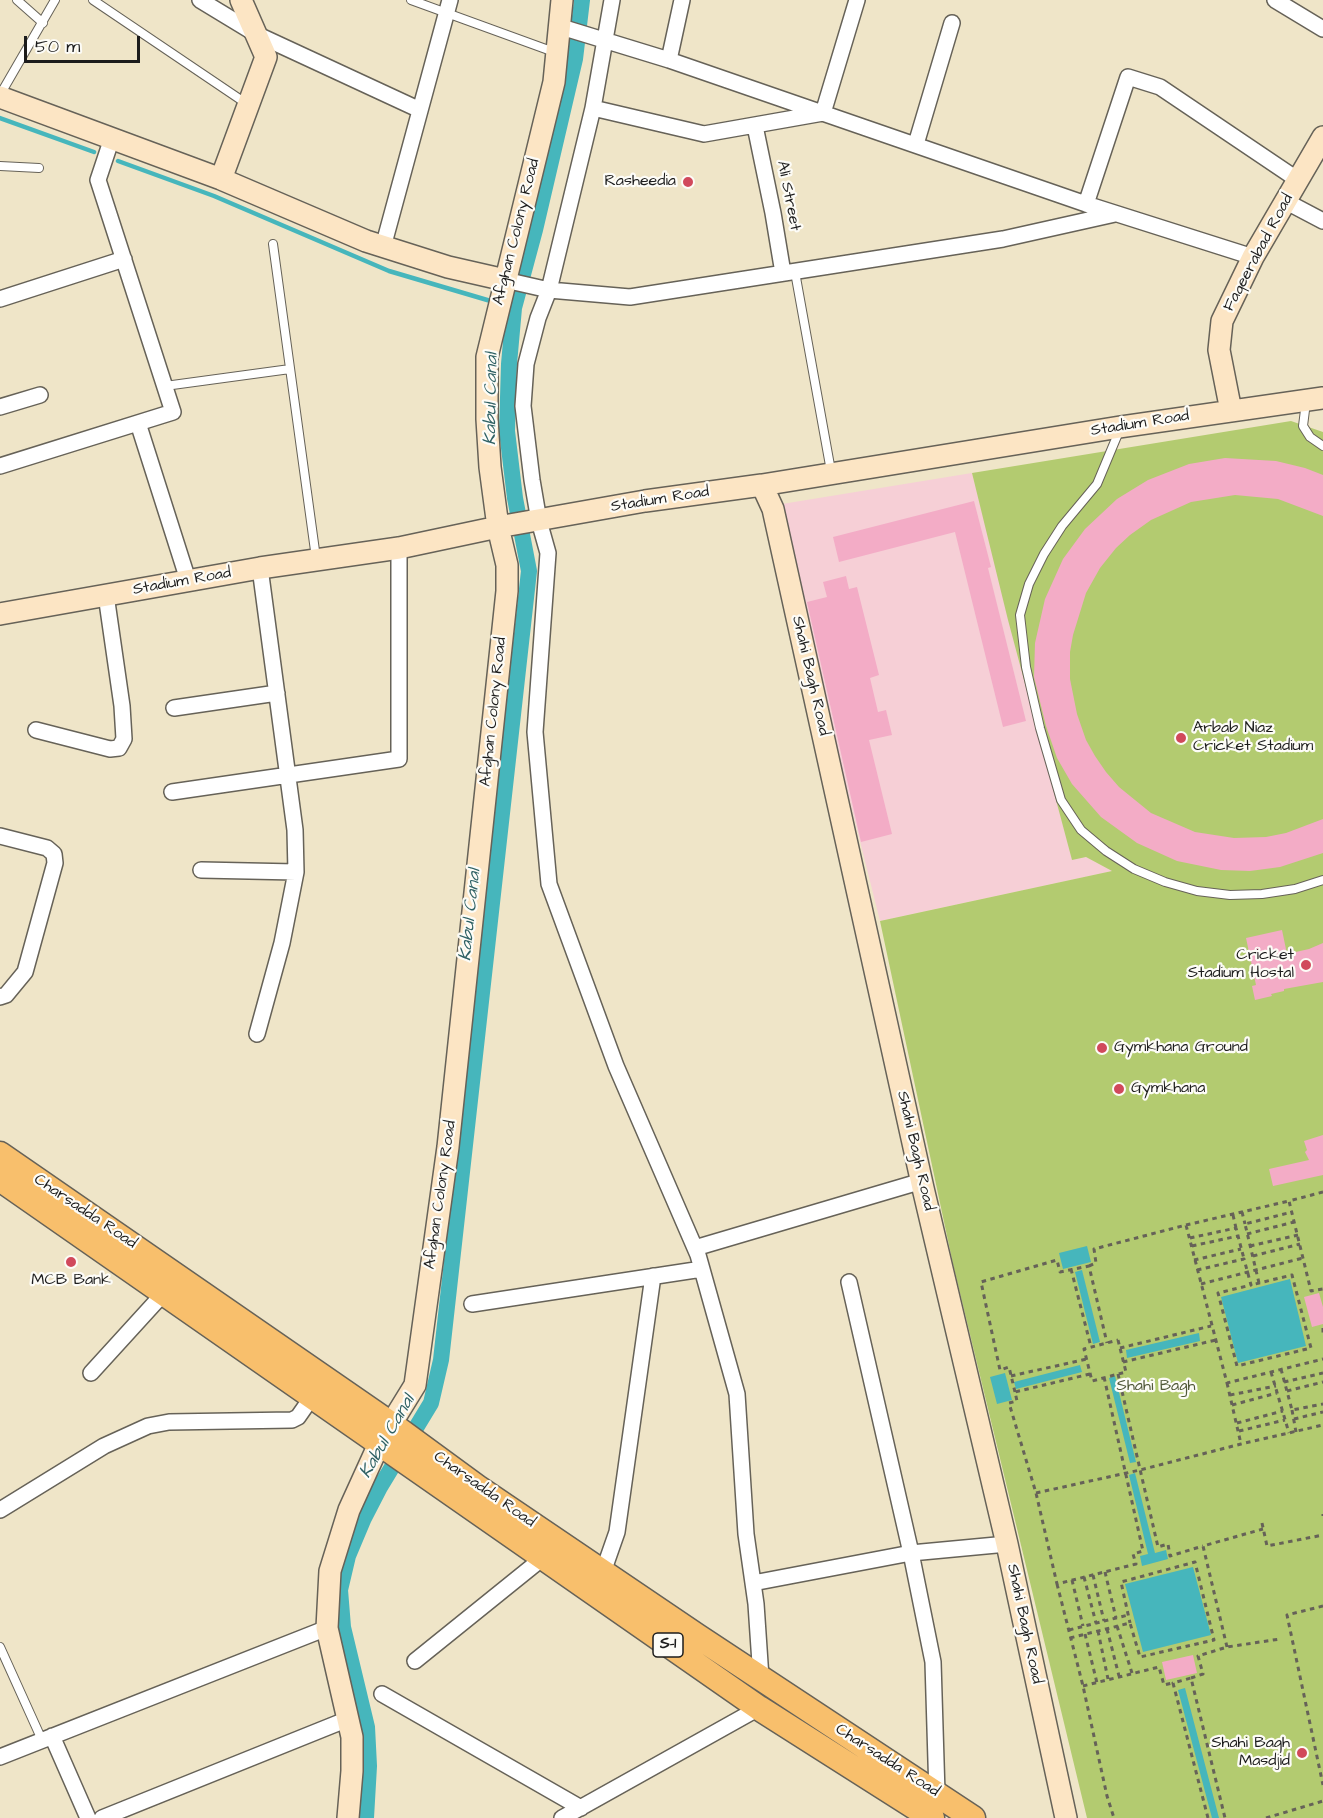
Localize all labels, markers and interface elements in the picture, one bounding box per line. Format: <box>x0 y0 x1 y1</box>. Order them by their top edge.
scale bar <box>27 24 142 62</box>
text: 50 m <box>35 34 80 59</box>
street label: Afghan Colony Road <box>490 157 544 307</box>
street label: Ali Street <box>772 159 804 233</box>
place label: Rasheedia <box>604 172 676 192</box>
marker: Rasheedia <box>681 175 695 189</box>
street label: Faqeerabad Road <box>1220 191 1298 315</box>
water label: Kabul Canal <box>480 353 504 445</box>
street label: Stadium Road <box>1089 407 1191 441</box>
street label: Stadium Road <box>609 483 711 517</box>
street label: Stadium Road <box>131 564 233 600</box>
street label: Shahi Bagh Road <box>787 614 833 738</box>
street label: Afghan Colony Road <box>477 636 511 788</box>
place label: Arbab Niaz Cricket Stadium <box>1193 719 1313 757</box>
marker: Arbab Niaz Cricket Stadium <box>1174 731 1188 745</box>
water label: Kabul Canal <box>455 868 487 962</box>
place label: Cricket Stadium Hostal <box>1188 946 1294 984</box>
marker: Cricket Stadium Hostal <box>1299 958 1313 972</box>
place label: Gymkhana Ground <box>1114 1038 1248 1058</box>
marker: Gymkhana Ground <box>1095 1041 1109 1055</box>
place label: Gymkhana <box>1131 1079 1205 1099</box>
marker: Gymkhana <box>1112 1082 1126 1096</box>
street label: Shahi Bagh Road <box>892 1089 938 1213</box>
street label: Afghan Colony Road <box>421 1119 461 1271</box>
street label: Charsadda Road <box>30 1170 140 1254</box>
marker: MCB Bank <box>64 1255 78 1269</box>
place label: MCB Bank <box>31 1271 111 1291</box>
park label: Shahi Bagh <box>1117 1377 1195 1397</box>
water label: Kabul Canal <box>356 1392 420 1482</box>
street label: Charsadda Road <box>429 1448 539 1532</box>
street label: Shahi Bagh Road <box>1002 1562 1046 1686</box>
road number: S-1 <box>653 1633 683 1657</box>
street label: Charsadda Road <box>831 1720 943 1802</box>
place label: Shahi Bagh Masdjid <box>1211 1734 1290 1772</box>
marker: Shahi Bagh Masdjid <box>1295 1746 1309 1760</box>

